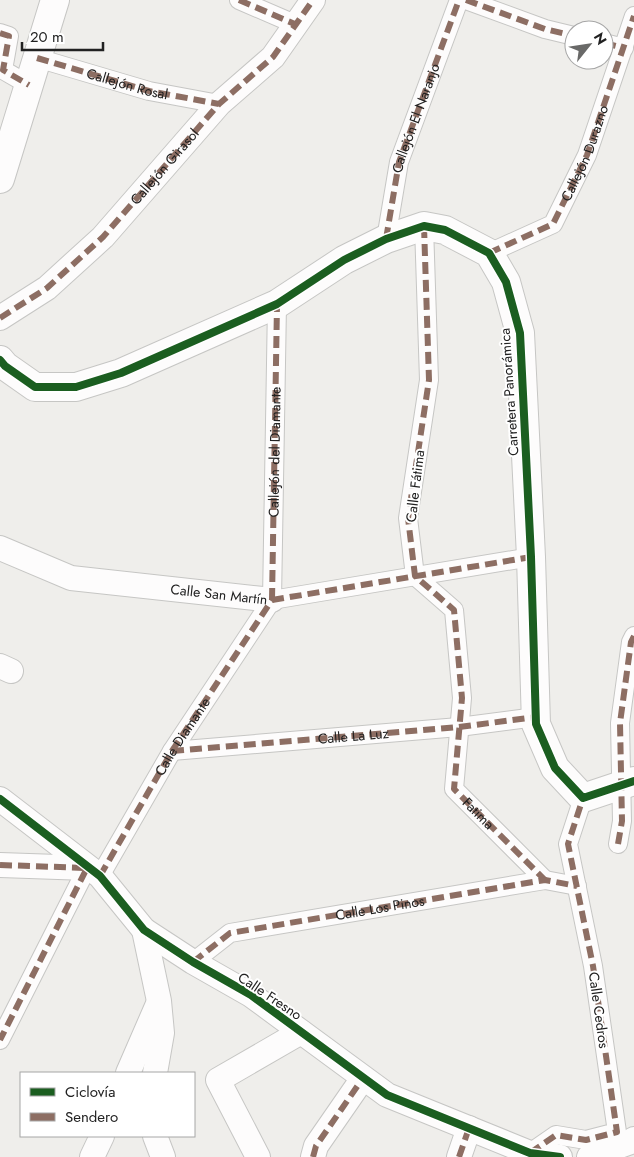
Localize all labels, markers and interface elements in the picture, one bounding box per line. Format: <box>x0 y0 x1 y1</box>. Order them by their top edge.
scale bar <box>22 20 104 52</box>
north arrow <box>564 20 614 70</box>
text: 20 m <box>30 26 64 48</box>
text: N <box>589 29 612 48</box>
street label: Callejón El Naranjo <box>387 60 445 174</box>
street label: Callejón Rosal <box>84 63 170 104</box>
street label: Callejón Durazno <box>556 102 613 205</box>
street label: Callejón Girasol <box>126 124 203 209</box>
street label: Carretera Panorámica <box>495 328 523 456</box>
street label: Callejón del Diamante <box>263 386 286 518</box>
street label: Calle Fátima <box>401 449 429 523</box>
street label: Calle San Martín <box>170 579 269 609</box>
street label: Calle Diamante <box>150 693 215 779</box>
street label: Calle La Luz <box>317 723 390 749</box>
street label: Fatima <box>458 793 499 834</box>
street label: Calle Los Pinos <box>334 890 426 925</box>
street label: Calle Fresno <box>234 967 306 1025</box>
street label: Calle Cedros <box>584 971 614 1050</box>
legend <box>20 1072 195 1137</box>
text: Ciclovía <box>65 1081 115 1103</box>
text: Sendero <box>65 1106 118 1128</box>

